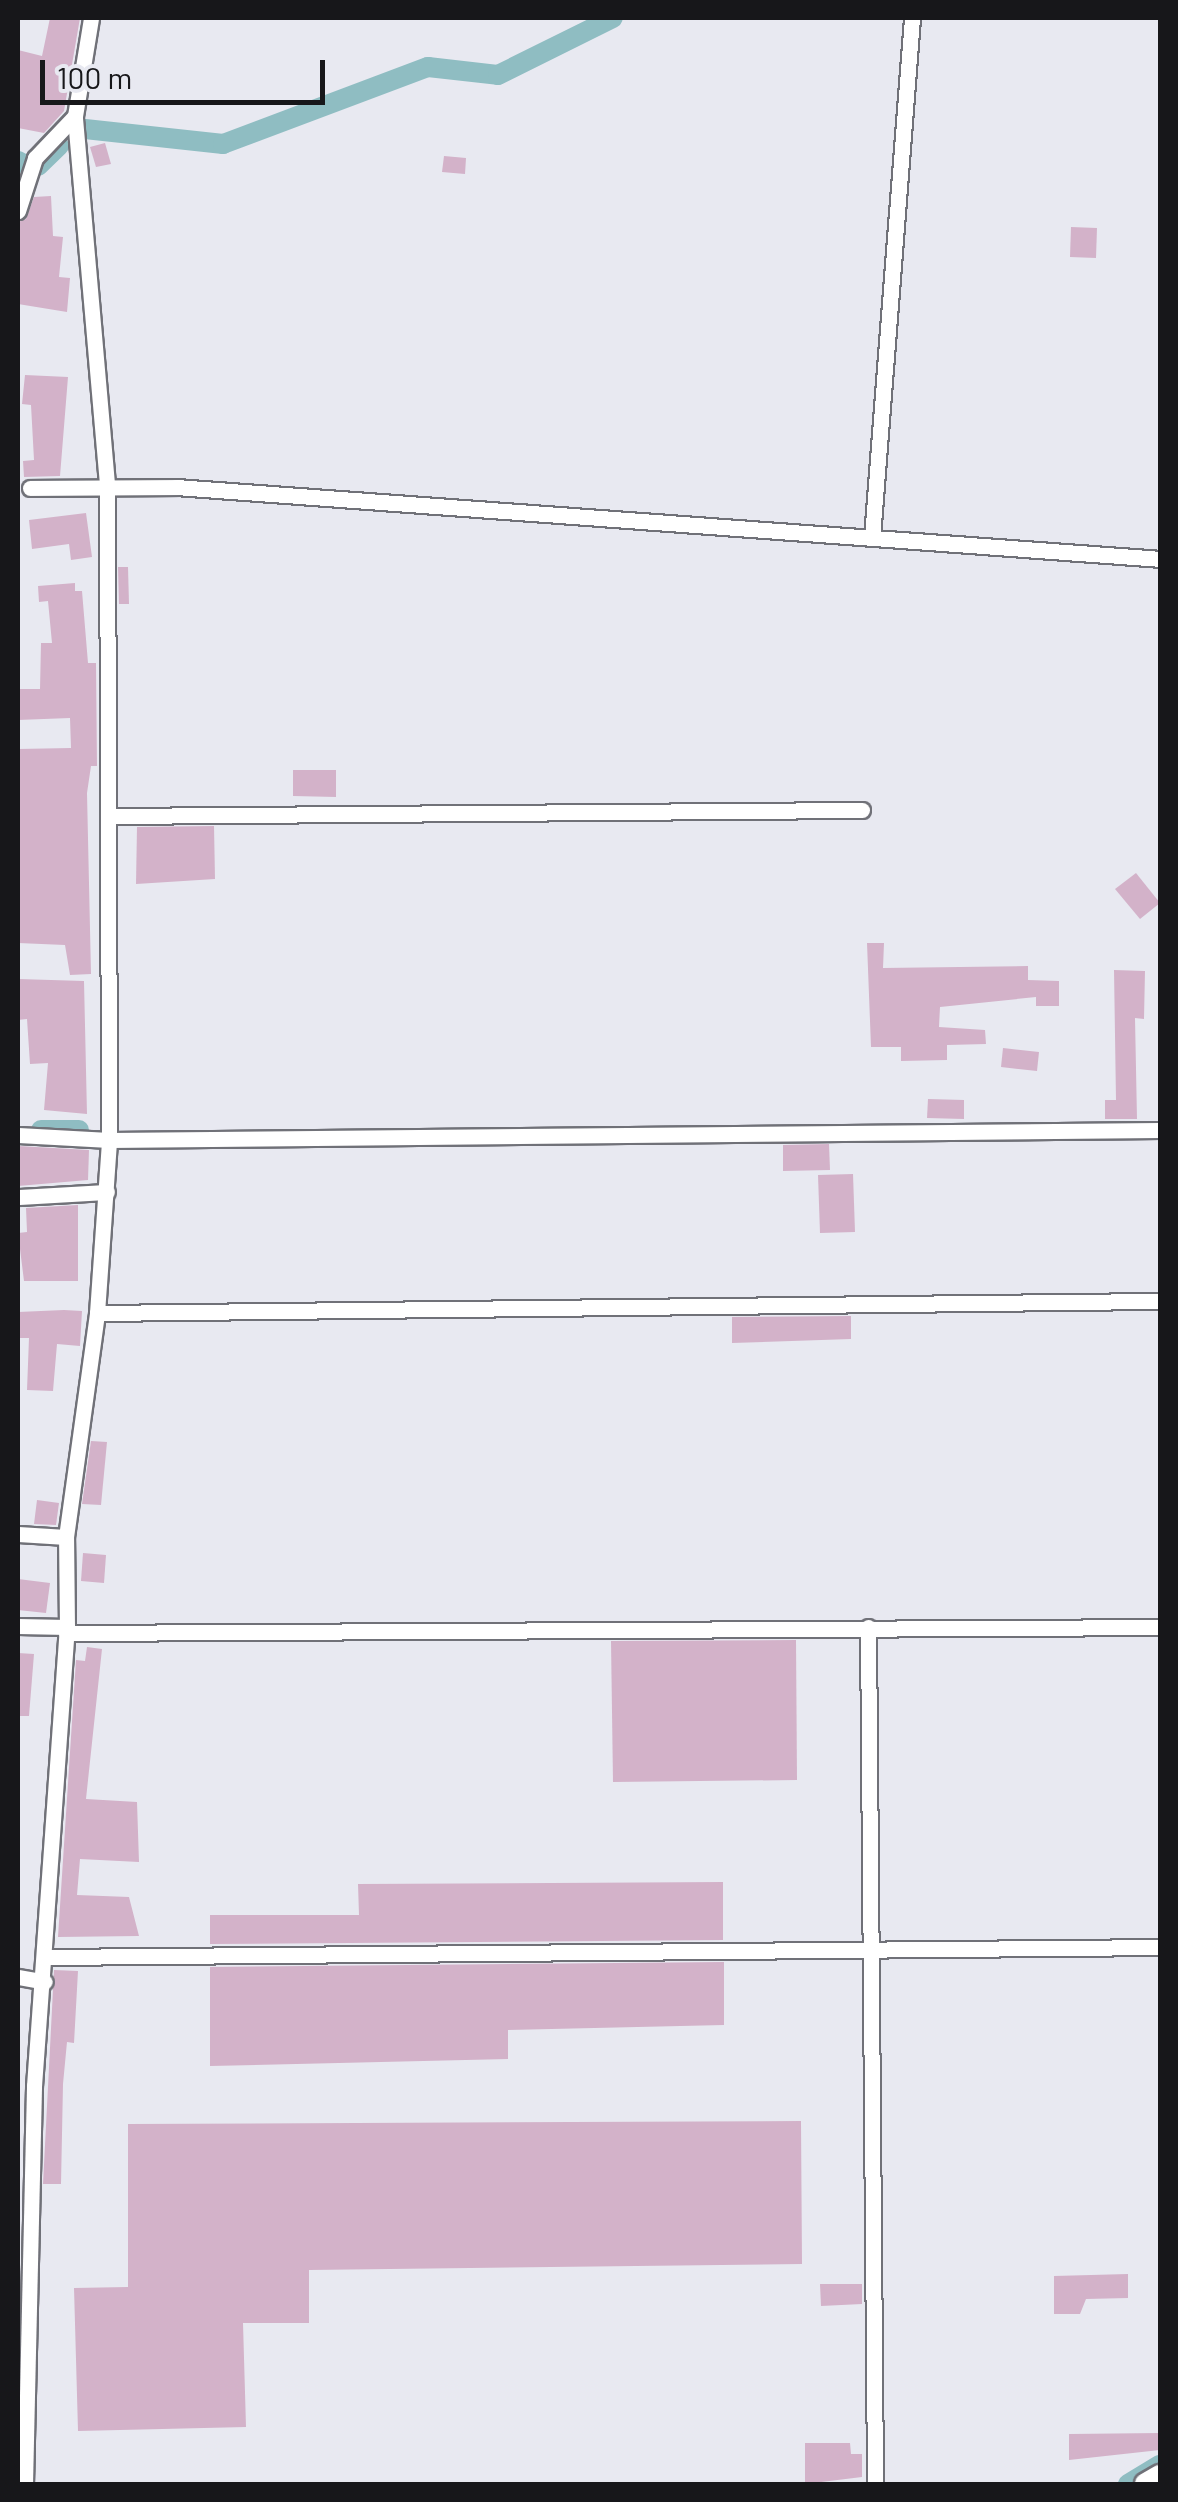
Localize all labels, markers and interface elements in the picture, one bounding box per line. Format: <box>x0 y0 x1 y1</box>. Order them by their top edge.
scale bar <box>45 40 330 102</box>
text: 100 m <box>57 59 132 95</box>

